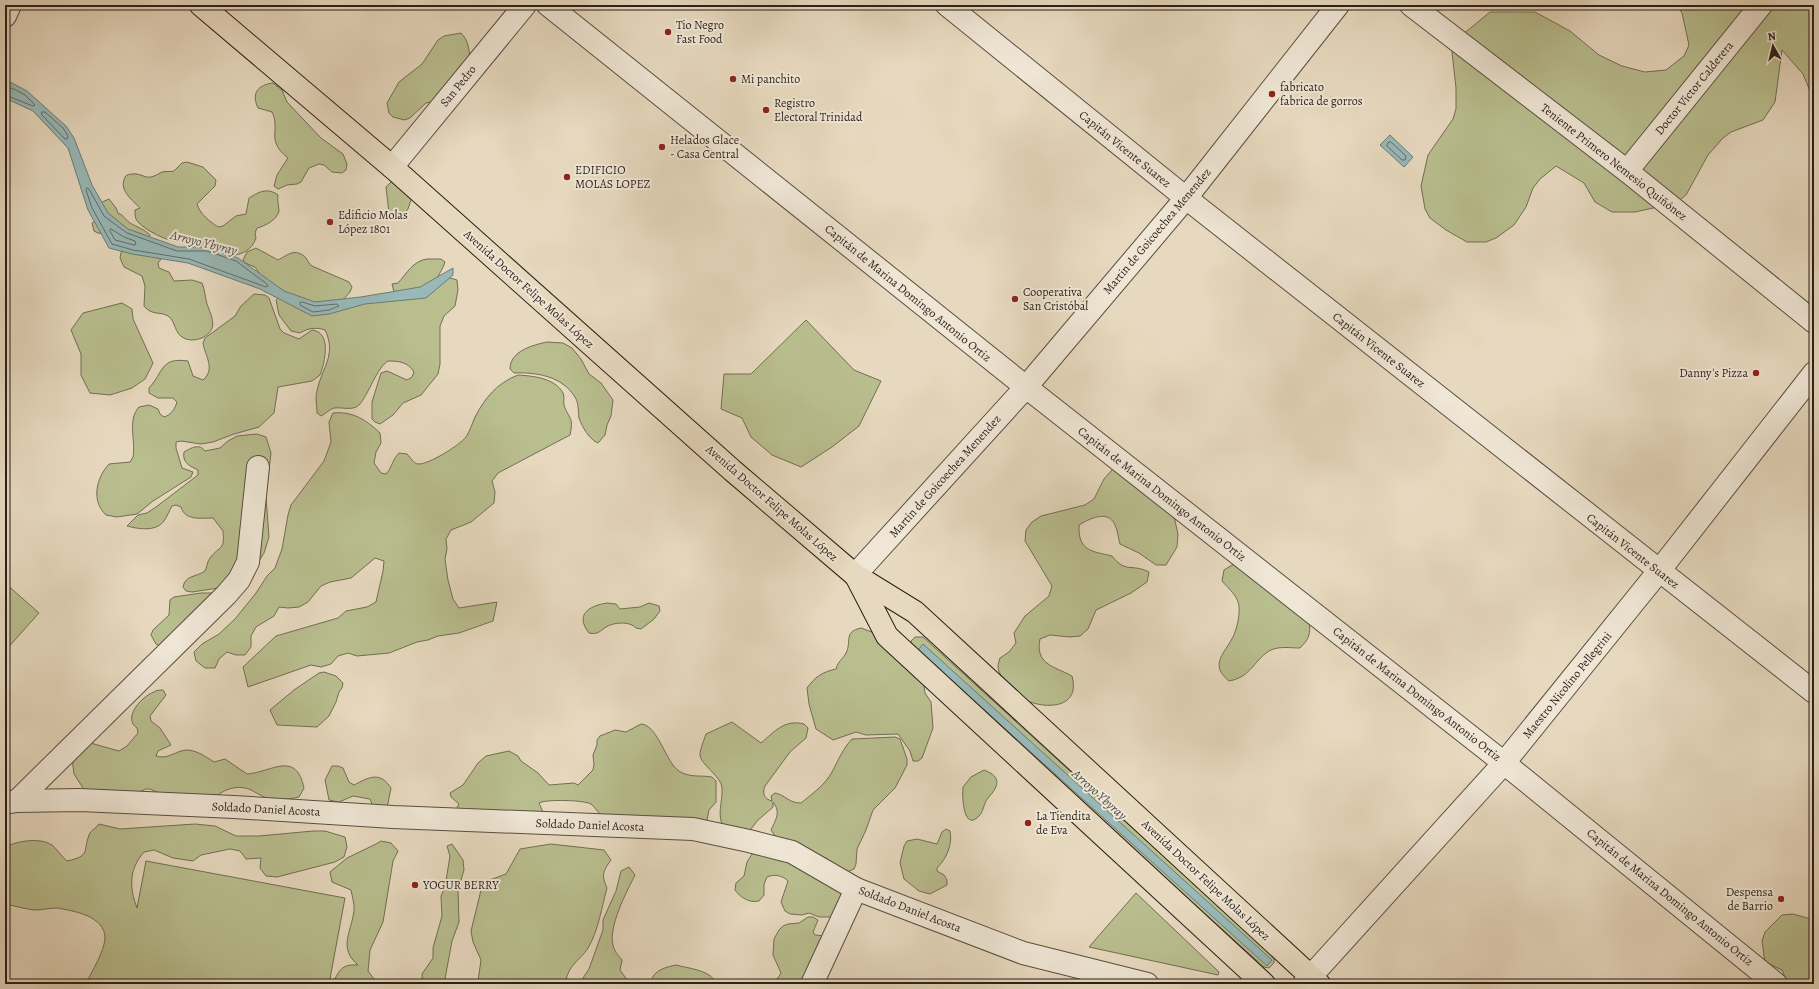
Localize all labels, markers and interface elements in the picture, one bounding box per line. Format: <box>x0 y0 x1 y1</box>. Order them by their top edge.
place label: Tio Negro Fast Food <box>676 17 724 47</box>
north arrow <box>1753 26 1793 66</box>
marker: Tio Negro Fast Food <box>663 27 673 37</box>
text: N <box>1767 29 1777 45</box>
street label: Doctor Victor Calderera <box>1651 37 1737 138</box>
street label: San Pedro <box>436 62 480 110</box>
place label: Mi panchito <box>741 71 800 87</box>
marker: Mi panchito <box>728 74 738 84</box>
place label: fabricato fabrica de gorros <box>1280 79 1363 109</box>
marker: fabricato fabrica de gorros <box>1267 89 1277 99</box>
place label: Registro Electoral Trinidad <box>774 95 863 125</box>
street label: Teniente Primero Nemesio Quiñónez <box>1538 100 1690 224</box>
marker: Registro Electoral Trinidad <box>761 105 771 115</box>
street label: Capitán Vicente Suarez <box>1076 107 1174 191</box>
place label: Helados Glace - Casa Central <box>670 132 739 162</box>
marker: Helados Glace - Casa Central <box>657 142 667 152</box>
place label: EDIFICIO MOLAS LOPEZ <box>575 162 651 192</box>
street label: Martin de Goicoechea Menendez <box>1099 165 1215 297</box>
marker: EDIFICIO MOLAS LOPEZ <box>562 172 572 182</box>
place label: Edificio Molas López 1801 <box>338 207 408 237</box>
marker: Edificio Molas López 1801 <box>325 217 335 227</box>
street label: Capitán de Marina Domingo Antonio Ortiz <box>821 221 995 365</box>
street label: Avenida Doctor Felipe Molas López <box>460 225 598 352</box>
water label: Arroyo Ybyray <box>168 226 239 259</box>
place label: Cooperativa San Cristóbal <box>1023 284 1088 314</box>
marker: Cooperativa San Cristóbal <box>1010 294 1020 304</box>
street label: Capitán Vicente Suarez <box>1329 309 1429 391</box>
place label: Danny's Pizza <box>1679 365 1748 381</box>
marker: Danny's Pizza <box>1751 368 1761 378</box>
street label: Martin de Goicoechea Menendez <box>885 411 1005 541</box>
street label: Capitán de Marina Domingo Antonio Ortiz <box>1074 423 1250 565</box>
street label: Avenida Doctor Felipe Molas López <box>702 440 842 565</box>
street label: Capitán Vicente Suarez <box>1583 510 1683 592</box>
street label: Capitán de Marina Domingo Antonio Ortiz <box>1329 623 1505 765</box>
street label: Maestro Nicolino Pellegrini <box>1519 628 1615 742</box>
water label: Arroyo Ybyray <box>1068 765 1131 824</box>
street label: Soldado Daniel Acosta <box>211 798 321 820</box>
place label: La Tiendita de Eva <box>1036 808 1091 838</box>
street label: Soldado Daniel Acosta <box>535 815 645 835</box>
street label: Avenida Doctor Felipe Molas López <box>1138 815 1274 944</box>
marker: La Tiendita de Eva <box>1023 818 1033 828</box>
street label: Capitán de Marina Domingo Antonio Ortiz <box>1583 825 1757 969</box>
place label: YOGUR BERRY <box>422 877 499 893</box>
marker: YOGUR BERRY <box>410 880 420 890</box>
street label: Soldado Daniel Acosta <box>856 882 964 936</box>
place label: Despensa de Barrio <box>1726 884 1773 914</box>
marker: Despensa de Barrio <box>1776 894 1786 904</box>

